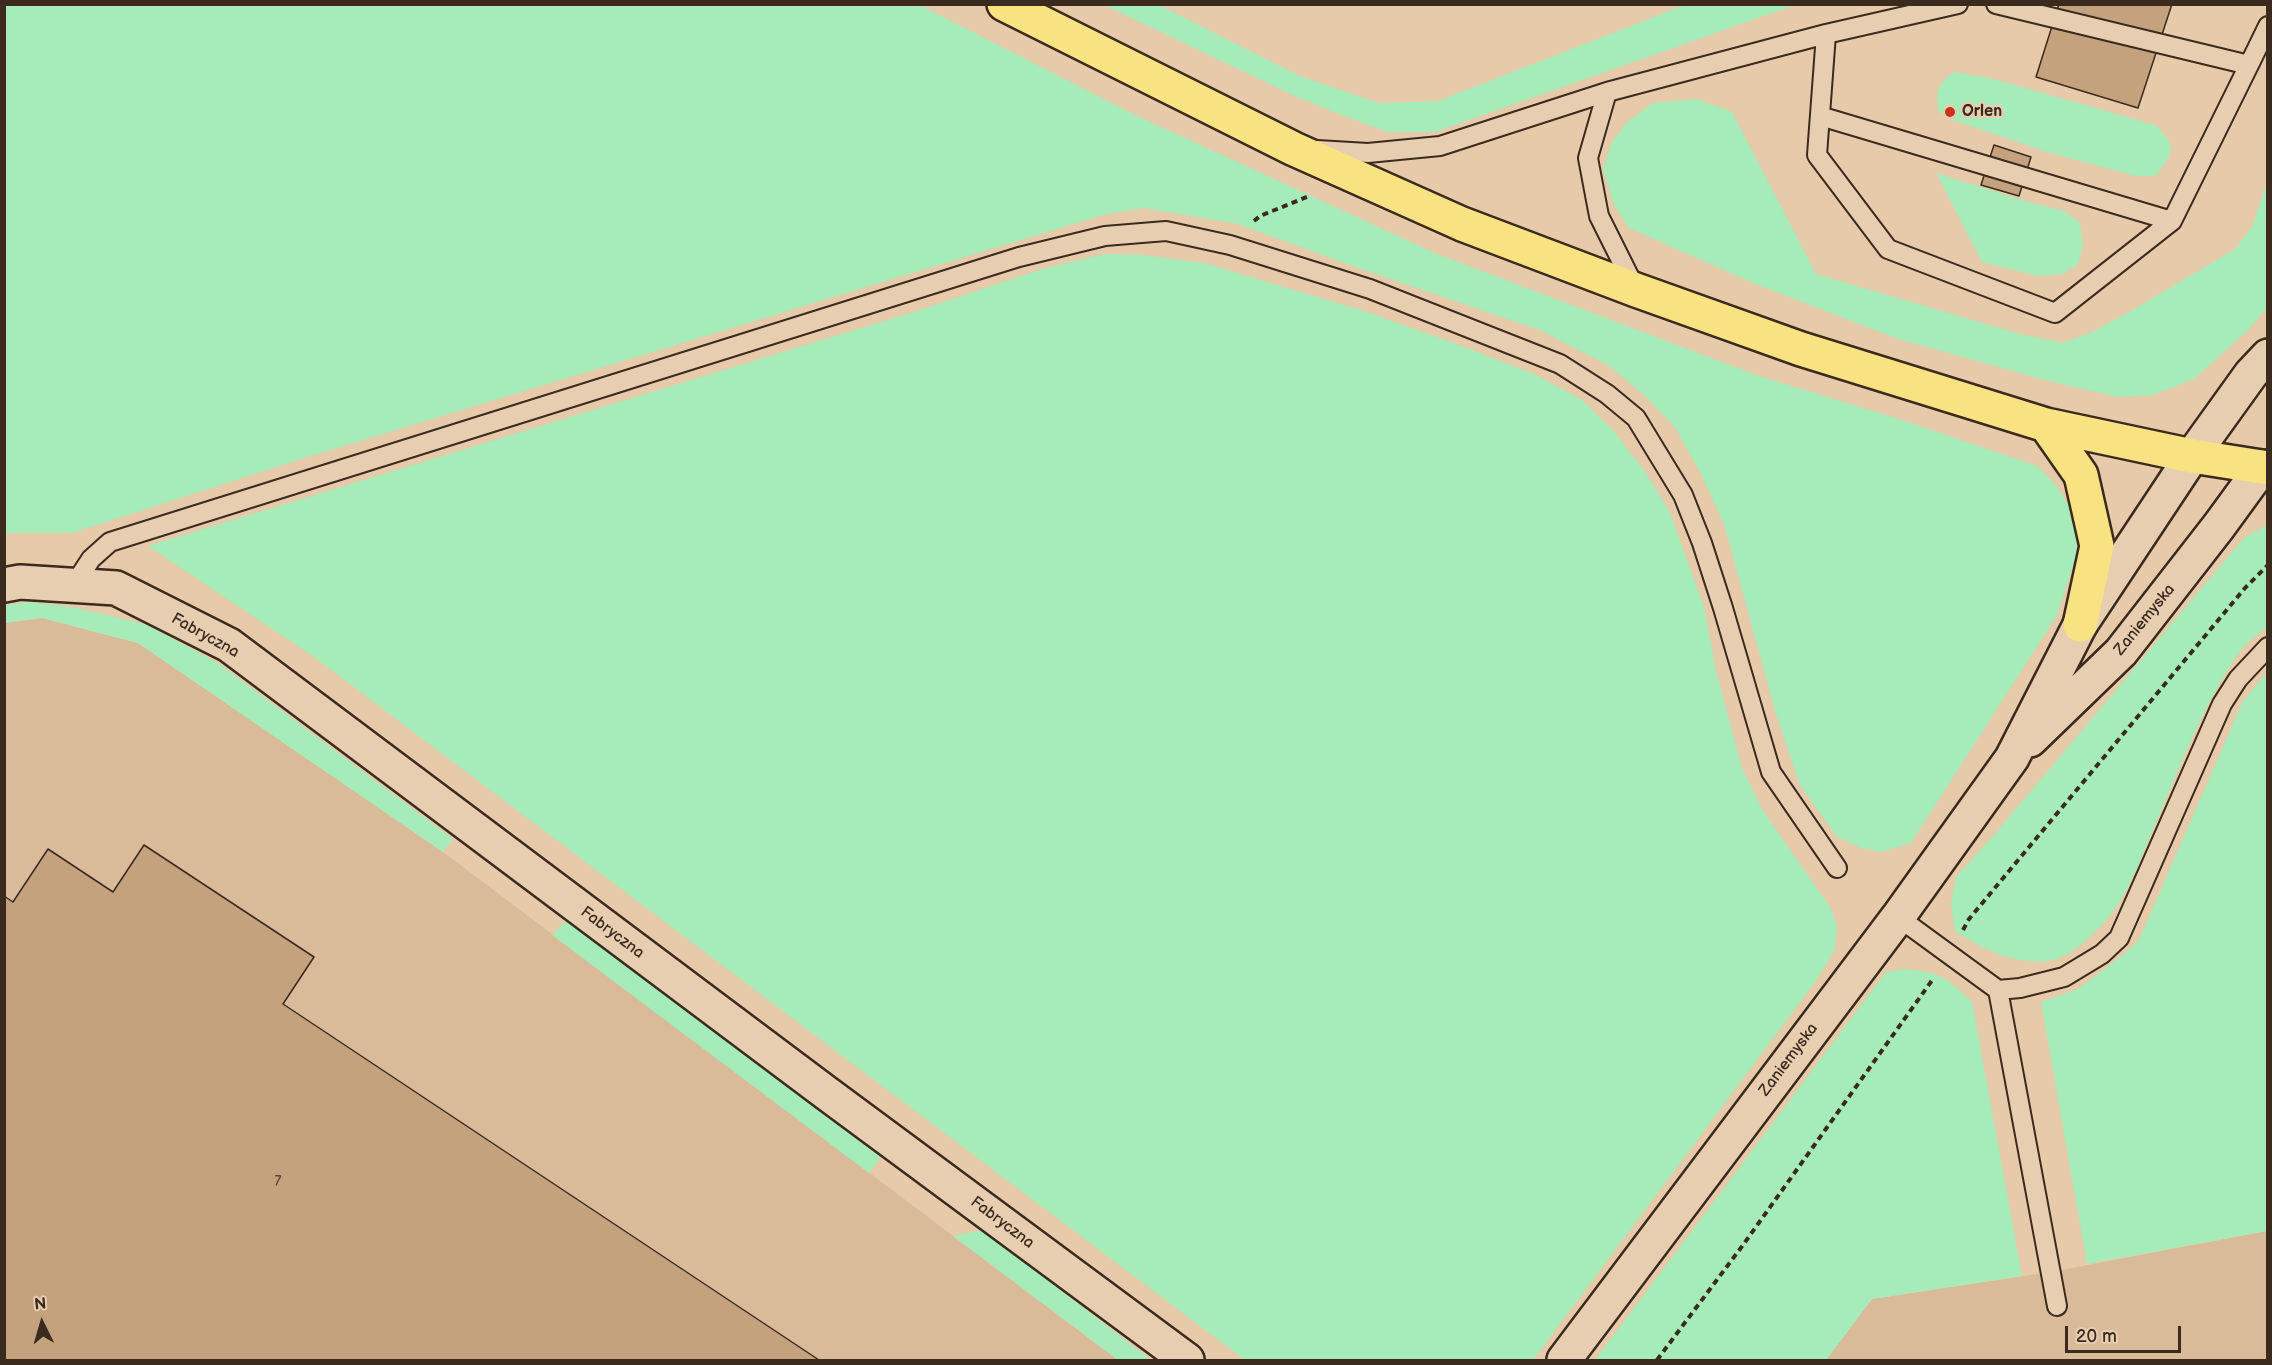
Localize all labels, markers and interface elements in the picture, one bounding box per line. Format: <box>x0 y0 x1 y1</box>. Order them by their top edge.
place label: Orlen <box>1962 102 2002 122</box>
marker: Orlen <box>1943 105 1957 119</box>
street label: Zaniemyska <box>2110 581 2180 659</box>
street label: Fabryczna <box>168 609 242 663</box>
street label: Fabryczna <box>576 903 648 963</box>
street label: Zaniemyska <box>1755 1020 1823 1100</box>
house number: 7 <box>275 1174 281 1190</box>
street label: Fabryczna <box>966 1193 1038 1253</box>
north arrow <box>12 1293 72 1353</box>
text: N <box>34 1295 47 1315</box>
scale bar <box>2068 1314 2184 1352</box>
text: 20 m <box>2076 1326 2117 1347</box>

